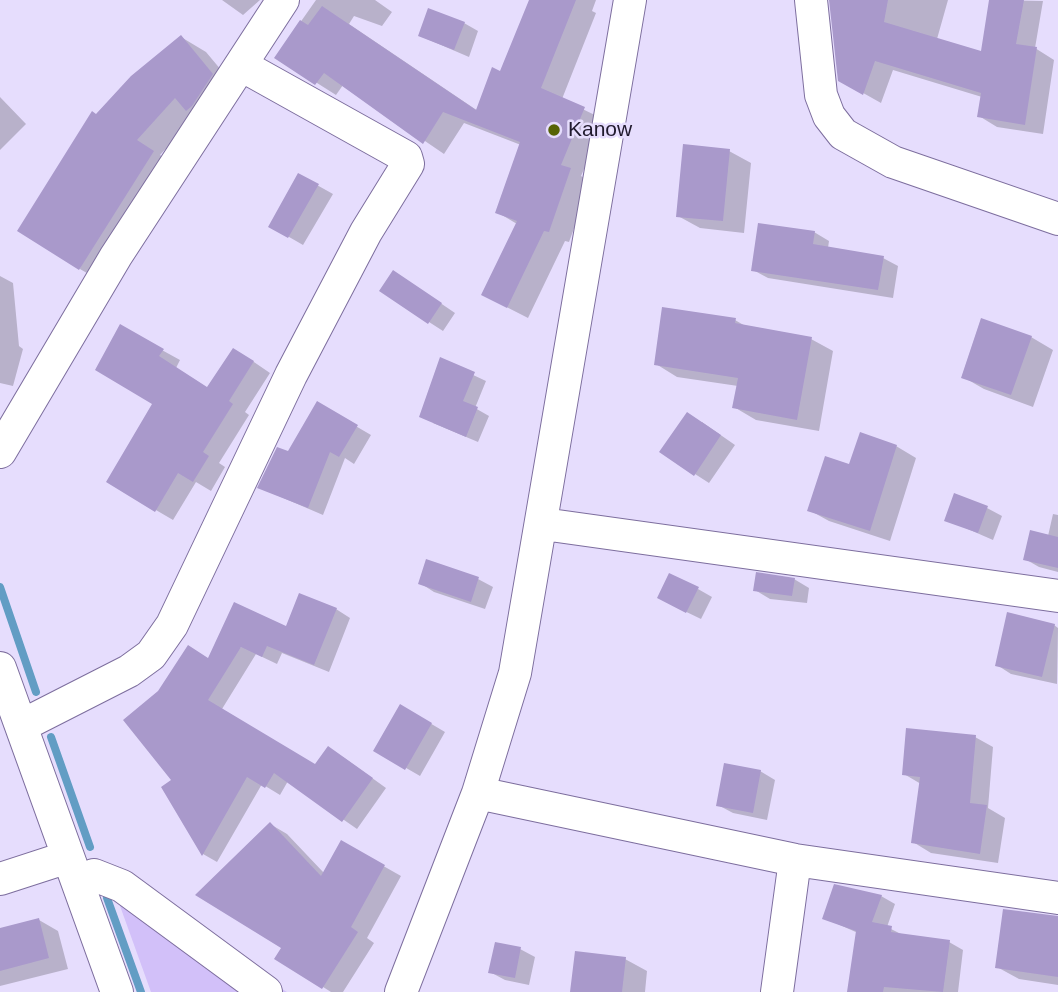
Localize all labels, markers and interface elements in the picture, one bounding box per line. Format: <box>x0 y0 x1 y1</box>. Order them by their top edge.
place label: Kanow <box>568 117 632 143</box>
marker: Kanow <box>546 122 562 138</box>

